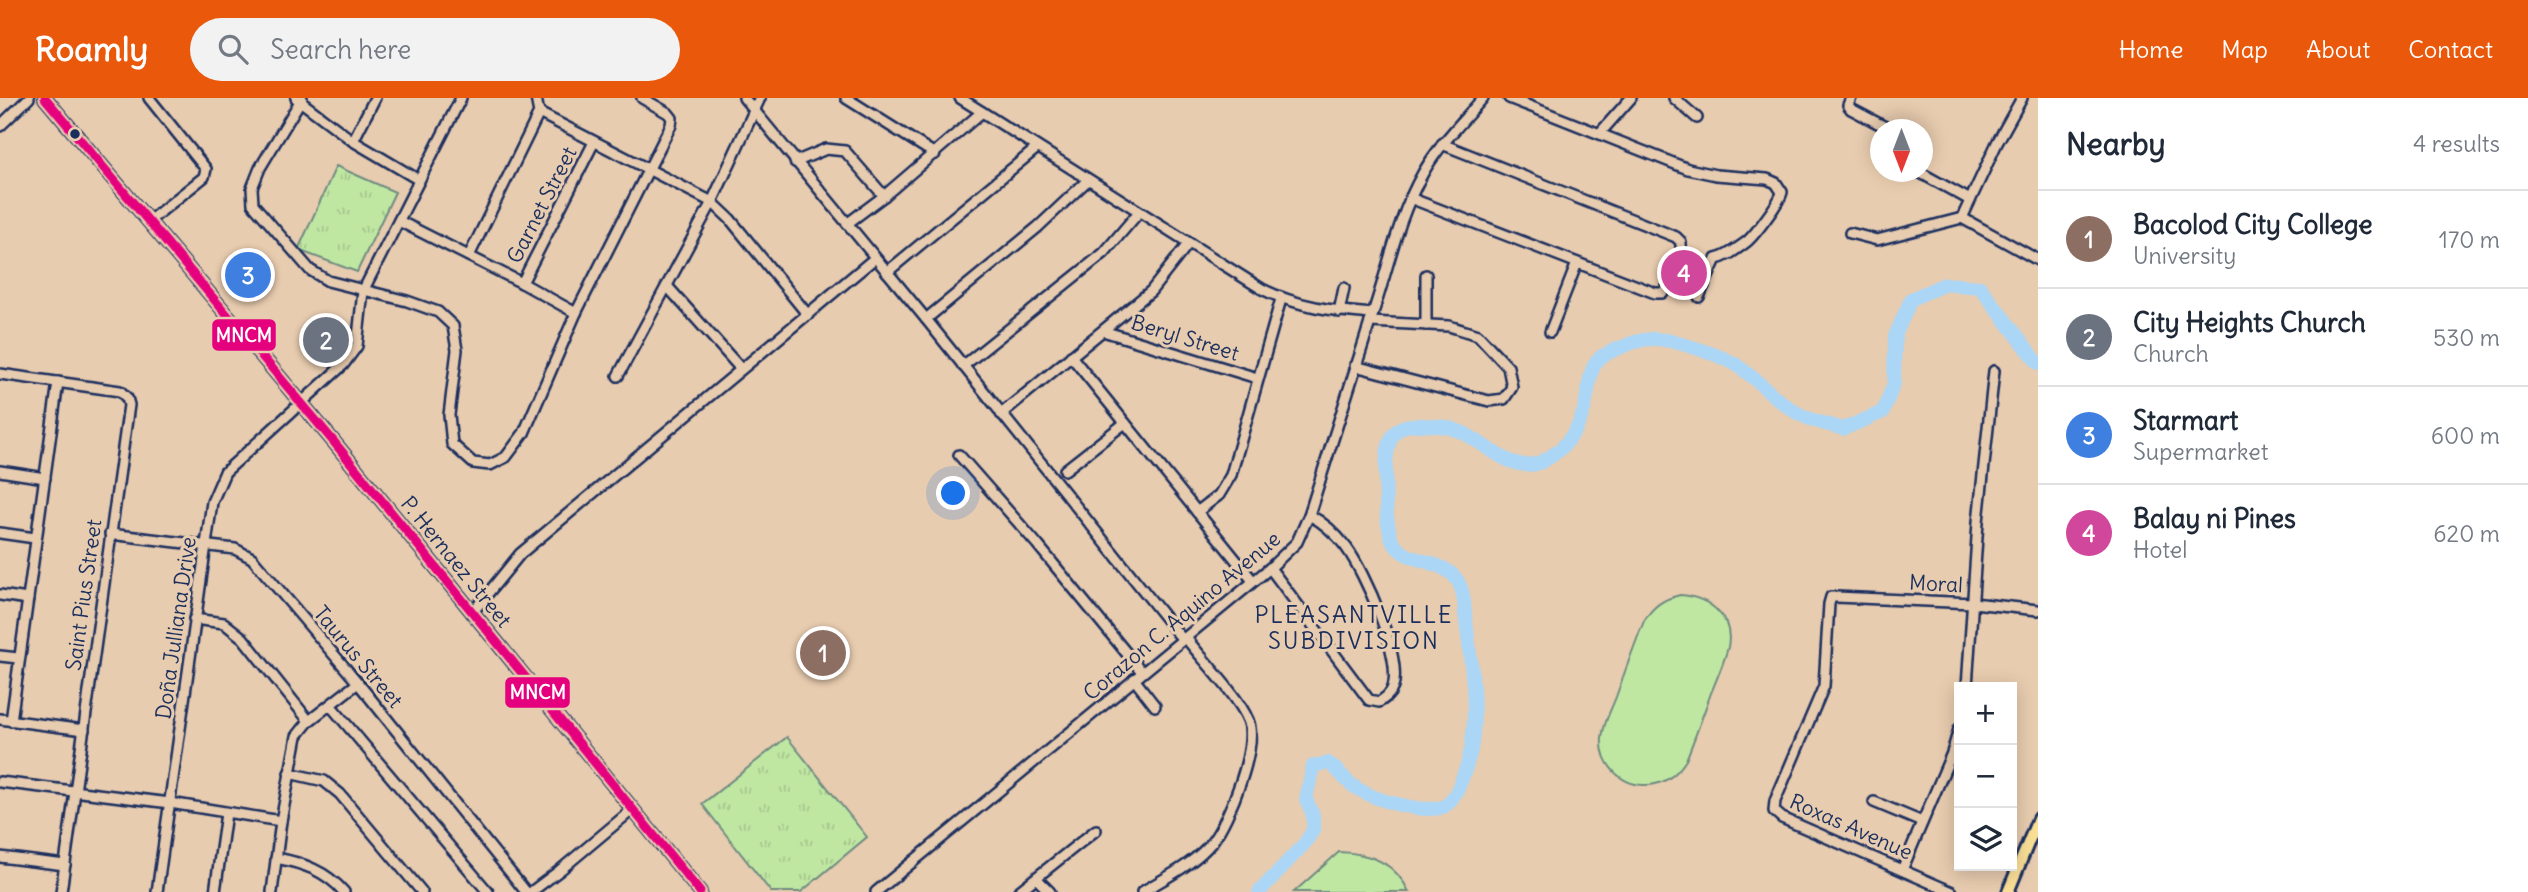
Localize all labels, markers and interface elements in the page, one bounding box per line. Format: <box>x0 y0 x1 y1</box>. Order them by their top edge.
search box <box>190 18 680 81</box>
text: Roamly <box>35 28 148 70</box>
icon: search <box>214 30 252 68</box>
text: Search here <box>270 33 411 66</box>
text: Home <box>2119 34 2183 64</box>
text: Map <box>2221 34 2268 64</box>
text: About <box>2306 34 2370 64</box>
text: Contact <box>2408 34 2493 64</box>
north arrow <box>1870 119 1933 182</box>
text: Nearby <box>2066 125 2166 163</box>
unlabelled marker <box>68 127 82 141</box>
text: 4 results <box>2413 129 2500 158</box>
street label: Garnet Street <box>501 142 582 268</box>
text: Bacolod City College <box>2133 208 2373 241</box>
text: 1 <box>2084 225 2094 254</box>
text: 170 m <box>2439 225 2500 254</box>
text: University <box>2133 241 2236 270</box>
pin: 4 <box>1661 247 1707 299</box>
pin: 3 <box>225 249 271 301</box>
text: City Heights Church <box>2133 306 2366 339</box>
street label: Beryl Street <box>1128 308 1242 367</box>
pin: 2 <box>303 314 349 366</box>
line badge: MNCM <box>211 318 277 352</box>
text: MNCM <box>216 323 272 347</box>
text: 2 <box>2083 323 2095 352</box>
text: 530 m <box>2433 323 2500 352</box>
text: Church <box>2133 339 2209 368</box>
text: Starmart <box>2133 404 2238 437</box>
text: 3 <box>2082 421 2096 450</box>
text: 600 m <box>2431 421 2500 450</box>
text: Supermarket <box>2133 437 2269 466</box>
your location <box>936 476 970 510</box>
street label: P. Hernaez Street <box>395 490 518 633</box>
text: Balay ni Pines <box>2133 502 2296 535</box>
street label: Saint Pius Street <box>60 517 107 672</box>
text: 4 <box>2082 519 2096 548</box>
text: 620 m <box>2433 519 2500 548</box>
street label: Corazon C. Aquino Avenue <box>1078 525 1286 706</box>
street label: Doña Julliana Drive <box>149 535 202 721</box>
text: Hotel <box>2133 535 2187 564</box>
street label: Moral <box>1909 569 1964 598</box>
street label: Taurus Street <box>308 600 409 713</box>
district label: PLEASANTVILLE SUBDIVISION <box>1254 600 1454 655</box>
pin: 1 <box>800 627 846 679</box>
line badge: MNCM <box>504 676 571 709</box>
text: MNCM <box>510 680 566 704</box>
map controls <box>1954 682 2017 871</box>
button: + <box>1954 682 2017 745</box>
button: − <box>1954 745 2017 808</box>
street label: Roxas Avenue <box>1786 787 1917 866</box>
button: layers <box>1954 808 2017 871</box>

